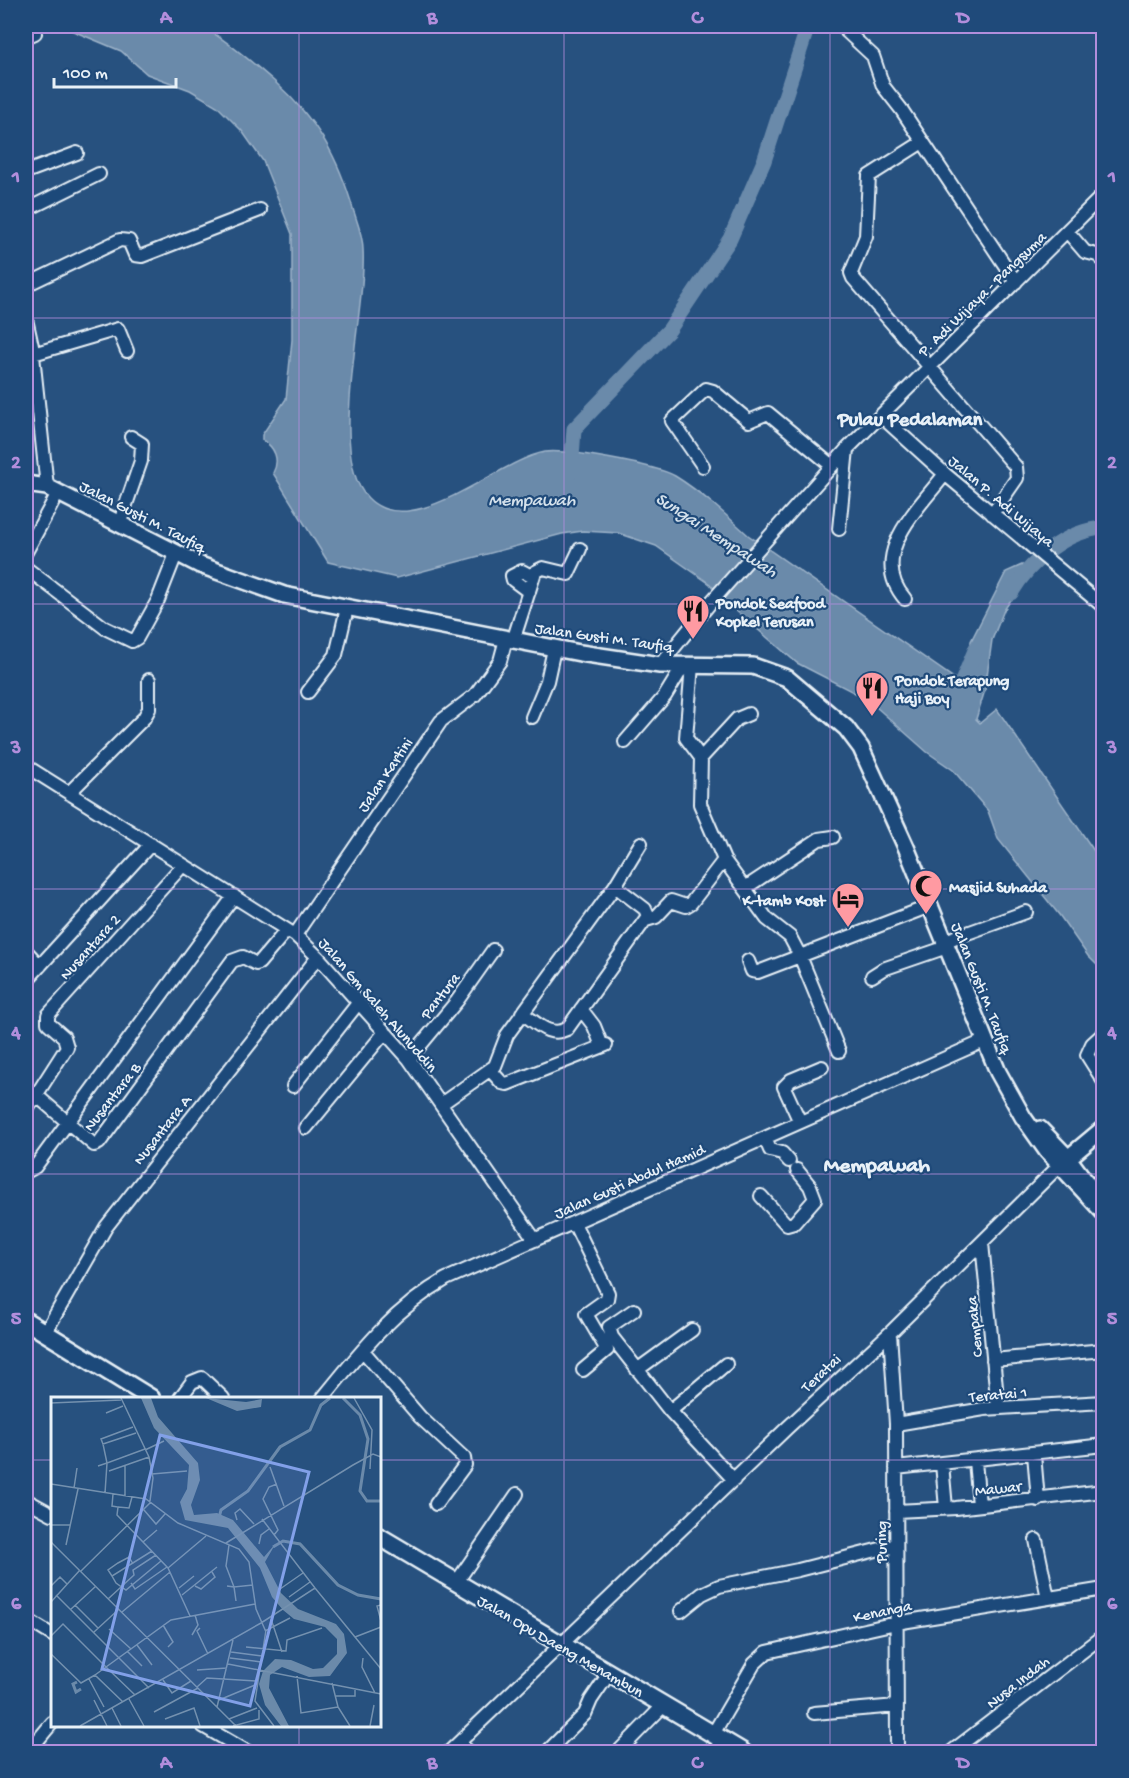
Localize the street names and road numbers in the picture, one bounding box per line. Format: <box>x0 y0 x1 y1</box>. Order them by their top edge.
street label: P. Adi Wijaya - Pangsuma <box>914 228 1053 363</box>
street label: Jalan P. Adi Wijaya <box>943 453 1057 553</box>
street label: Jalan Gusti M. Taufiq <box>75 478 210 559</box>
street label: Jalan Gusti M. Taufiq <box>533 620 676 659</box>
street label: Jalan Kartini <box>355 735 419 817</box>
street label: Nusantara 2 <box>57 911 126 985</box>
street label: Jalan Gusti M. Taufiq <box>945 920 1015 1058</box>
street label: Jalan Gm Saleh Alunuddin <box>313 935 440 1078</box>
street label: Pantura <box>417 969 467 1025</box>
street label: Nusantara B <box>81 1059 147 1136</box>
street label: Nusantara A <box>131 1091 198 1170</box>
street label: Jalan Gusti Abdul Hamid <box>552 1141 710 1225</box>
street label: Cempaka <box>964 1294 989 1358</box>
street label: Teratai <box>798 1351 846 1399</box>
street label: Teratai 1 <box>968 1384 1028 1409</box>
street label: Mawar <box>974 1478 1024 1502</box>
street label: Puring <box>874 1521 893 1564</box>
street label: Jalan Opu Daeng Menambun <box>473 1593 646 1704</box>
street label: Kenanga <box>852 1598 915 1629</box>
street label: Nusa Indah <box>984 1653 1055 1714</box>

